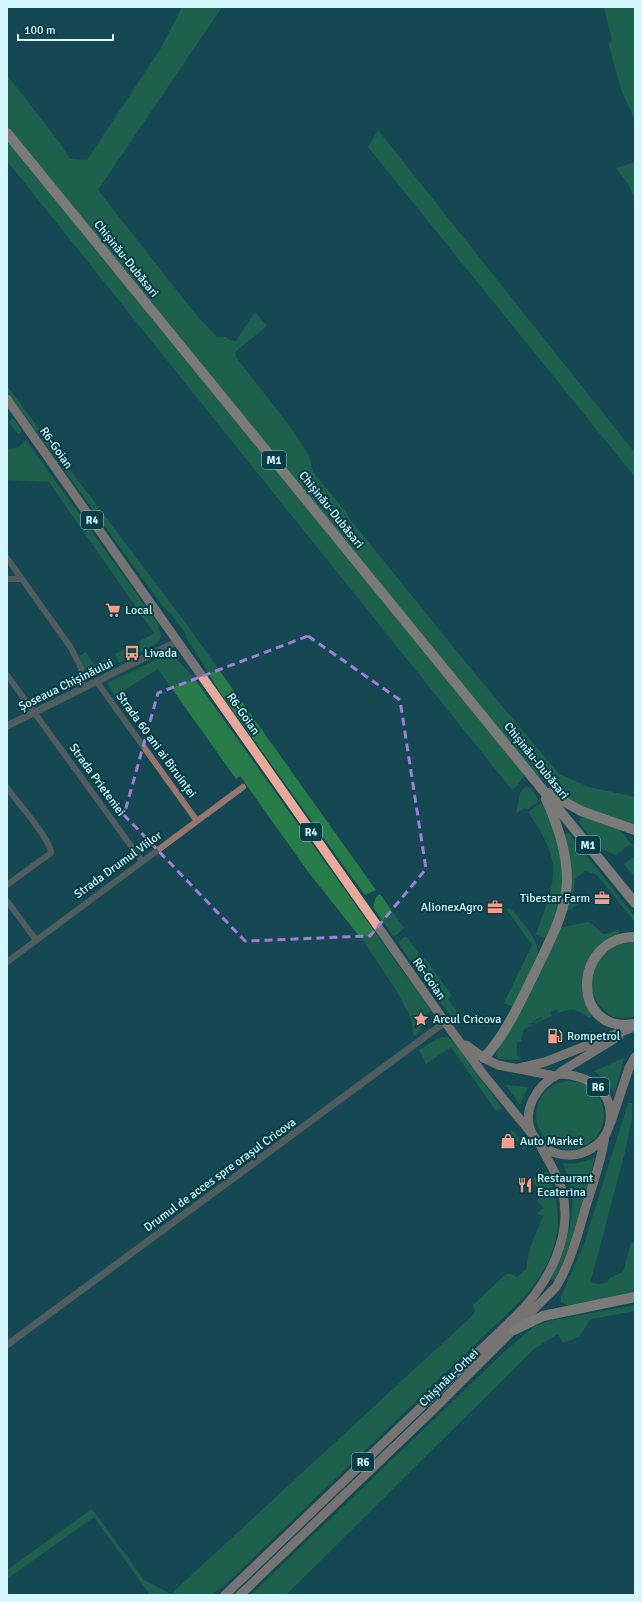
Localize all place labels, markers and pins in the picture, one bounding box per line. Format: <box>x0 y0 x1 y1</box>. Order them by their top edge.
supermarket icon: Local <box>104 601 122 619</box>
place label: Local <box>125 603 153 618</box>
bus stop icon: Livada <box>123 644 141 662</box>
place label: Livada <box>144 646 177 661</box>
office icon: Tibestar Farm <box>593 889 611 907</box>
place label: Tibestar Farm <box>520 891 590 906</box>
office icon: AlionexAgro <box>486 898 504 916</box>
place label: AlionexAgro <box>421 900 483 915</box>
place icon: Arcul Cricova <box>412 1010 430 1028</box>
place label: Arcul Cricova <box>433 1012 501 1027</box>
fuel station icon: Rompetrol <box>546 1027 564 1045</box>
place label: Rompetrol <box>567 1029 621 1044</box>
shop icon: Auto Market <box>499 1132 517 1150</box>
place label: Auto Market <box>520 1134 583 1149</box>
place label: Restaurant Ecaterina <box>537 1171 593 1200</box>
restaurant icon: Restaurant Ecaterina <box>516 1176 534 1194</box>

